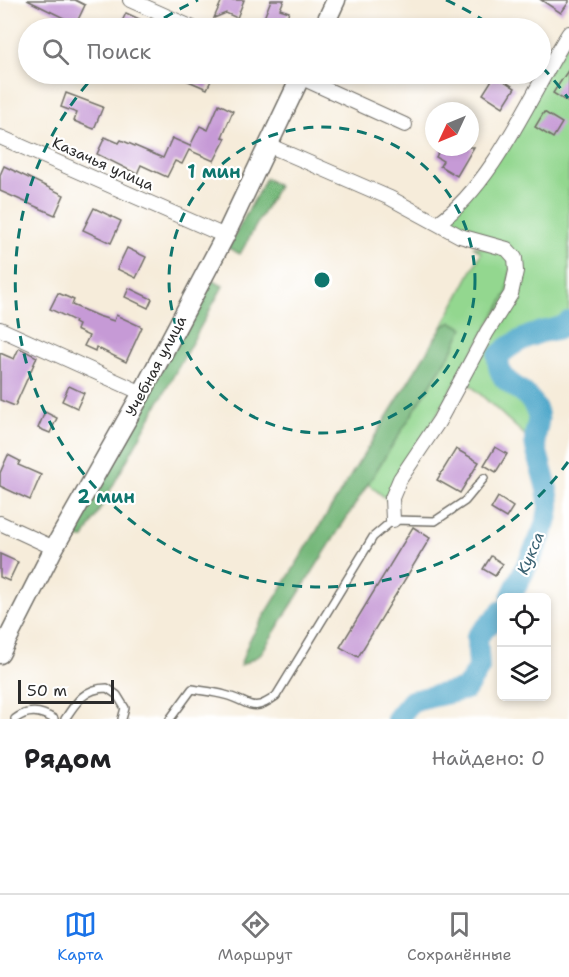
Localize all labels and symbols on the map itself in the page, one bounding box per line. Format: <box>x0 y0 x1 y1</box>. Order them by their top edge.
north arrow <box>425 102 479 156</box>
street label: Казачья улица <box>49 133 158 196</box>
text: 1 мин <box>187 160 241 184</box>
centre of rings <box>312 270 332 290</box>
street label: Учебная улица <box>121 312 191 420</box>
text: 2 мин <box>77 485 135 509</box>
water label: Кукса <box>512 528 549 578</box>
scale bar <box>18 677 114 704</box>

